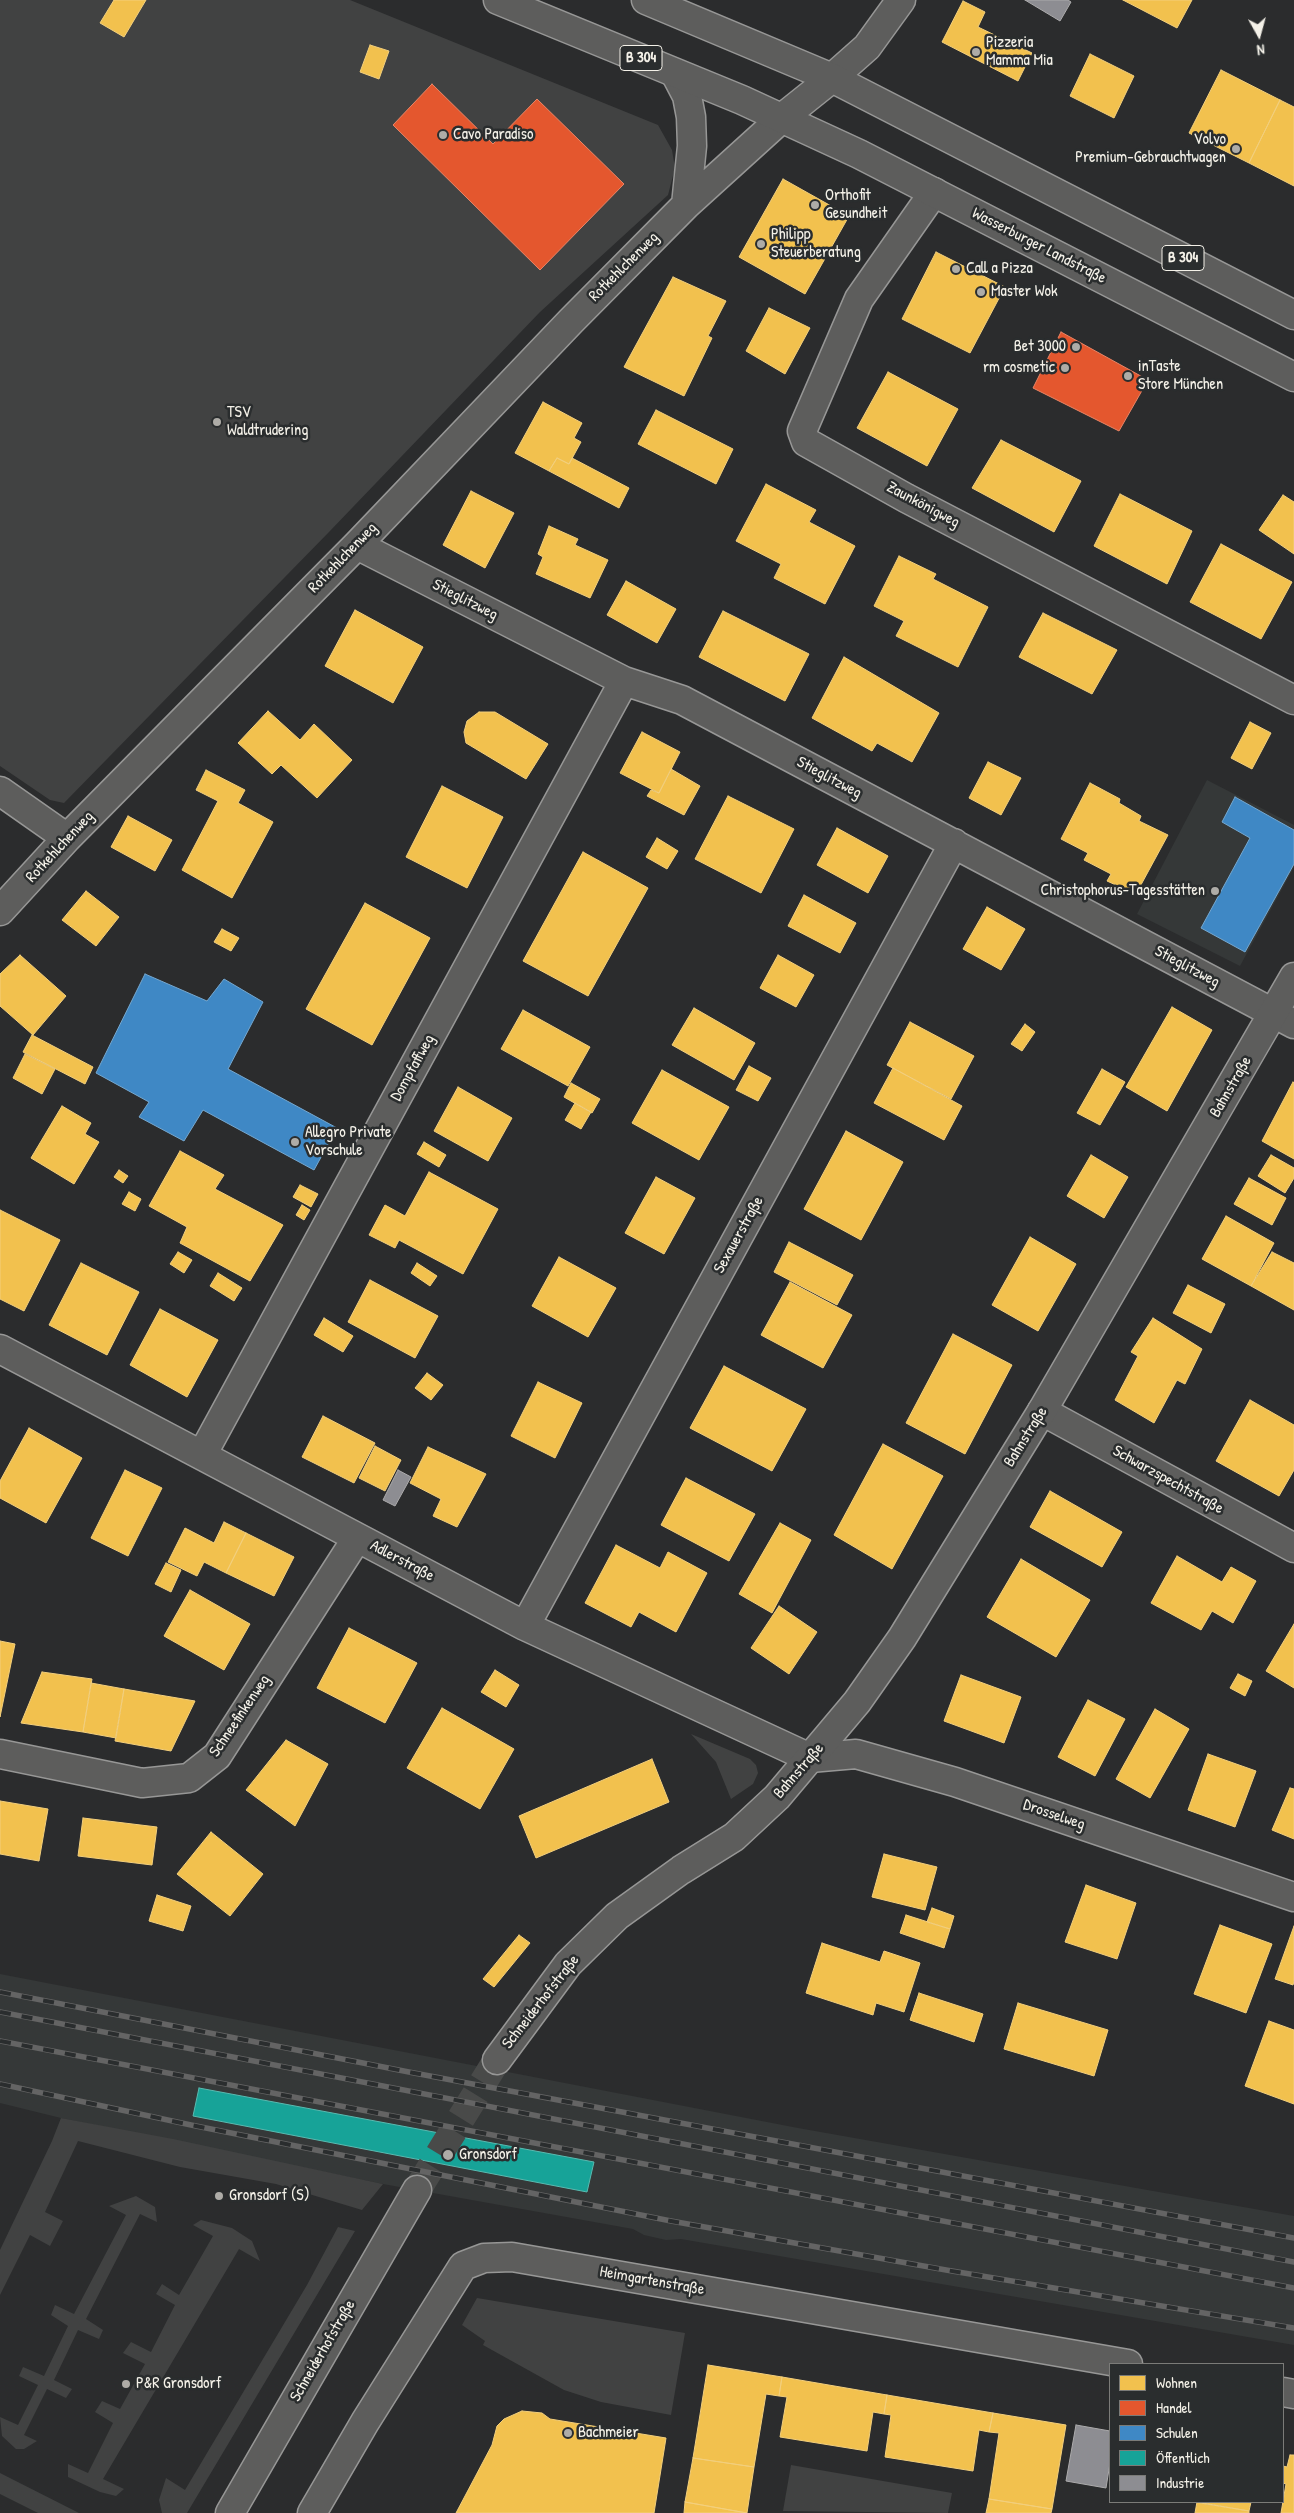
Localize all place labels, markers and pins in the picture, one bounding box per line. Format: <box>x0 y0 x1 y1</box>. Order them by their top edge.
place label: Pizzeria Mamma Mia <box>986 33 1053 71</box>
marker: Pizzeria Mamma Mia <box>970 46 982 58</box>
place label: Cavo Paradiso <box>453 125 533 145</box>
marker: Cavo Paradiso <box>437 129 449 141</box>
place label: Volvo Premium-Gebrauchtwagen <box>1075 130 1226 168</box>
marker: Volvo Premium-Gebrauchtwagen <box>1230 143 1242 155</box>
place label: Orthofit Gesundheit <box>825 186 887 224</box>
marker: Orthofit Gesundheit <box>809 199 821 211</box>
place label: Philipp Steuerberatung <box>771 225 861 263</box>
marker: Philipp Steuerberatung <box>755 238 767 250</box>
place label: Call a Pizza <box>966 259 1033 279</box>
marker: Call a Pizza <box>950 263 962 275</box>
place label: Master Wok <box>991 282 1058 302</box>
marker: Master Wok <box>975 286 987 298</box>
place label: Bet 3000 <box>1014 337 1066 357</box>
marker: Bet 3000 <box>1070 341 1082 353</box>
place label: inTaste Store München <box>1138 357 1223 395</box>
place label: rm cosmetic <box>983 358 1055 378</box>
marker: rm cosmetic <box>1059 362 1071 374</box>
marker: inTaste Store München <box>1122 370 1134 382</box>
place label: TSV Waldtrudering <box>227 403 308 441</box>
marker: TSV Waldtrudering <box>211 416 223 428</box>
place label: Christophorus-Tagesstätten <box>1041 881 1205 901</box>
marker: Christophorus-Tagesstätten <box>1209 885 1221 897</box>
place label: Allegro Private Vorschule <box>305 1123 391 1161</box>
marker: Allegro Private Vorschule <box>289 1136 301 1148</box>
place label: Gronsdorf <box>459 2145 517 2165</box>
marker: Gronsdorf <box>441 2148 455 2162</box>
place label: Gronsdorf (S) <box>229 2186 309 2206</box>
marker: Gronsdorf (S) <box>213 2190 225 2202</box>
place label: P&R Gronsdorf <box>136 2374 221 2394</box>
marker: P&R Gronsdorf <box>120 2378 132 2390</box>
place label: Bachmeier <box>578 2423 639 2443</box>
marker: Bachmeier <box>562 2427 574 2439</box>

